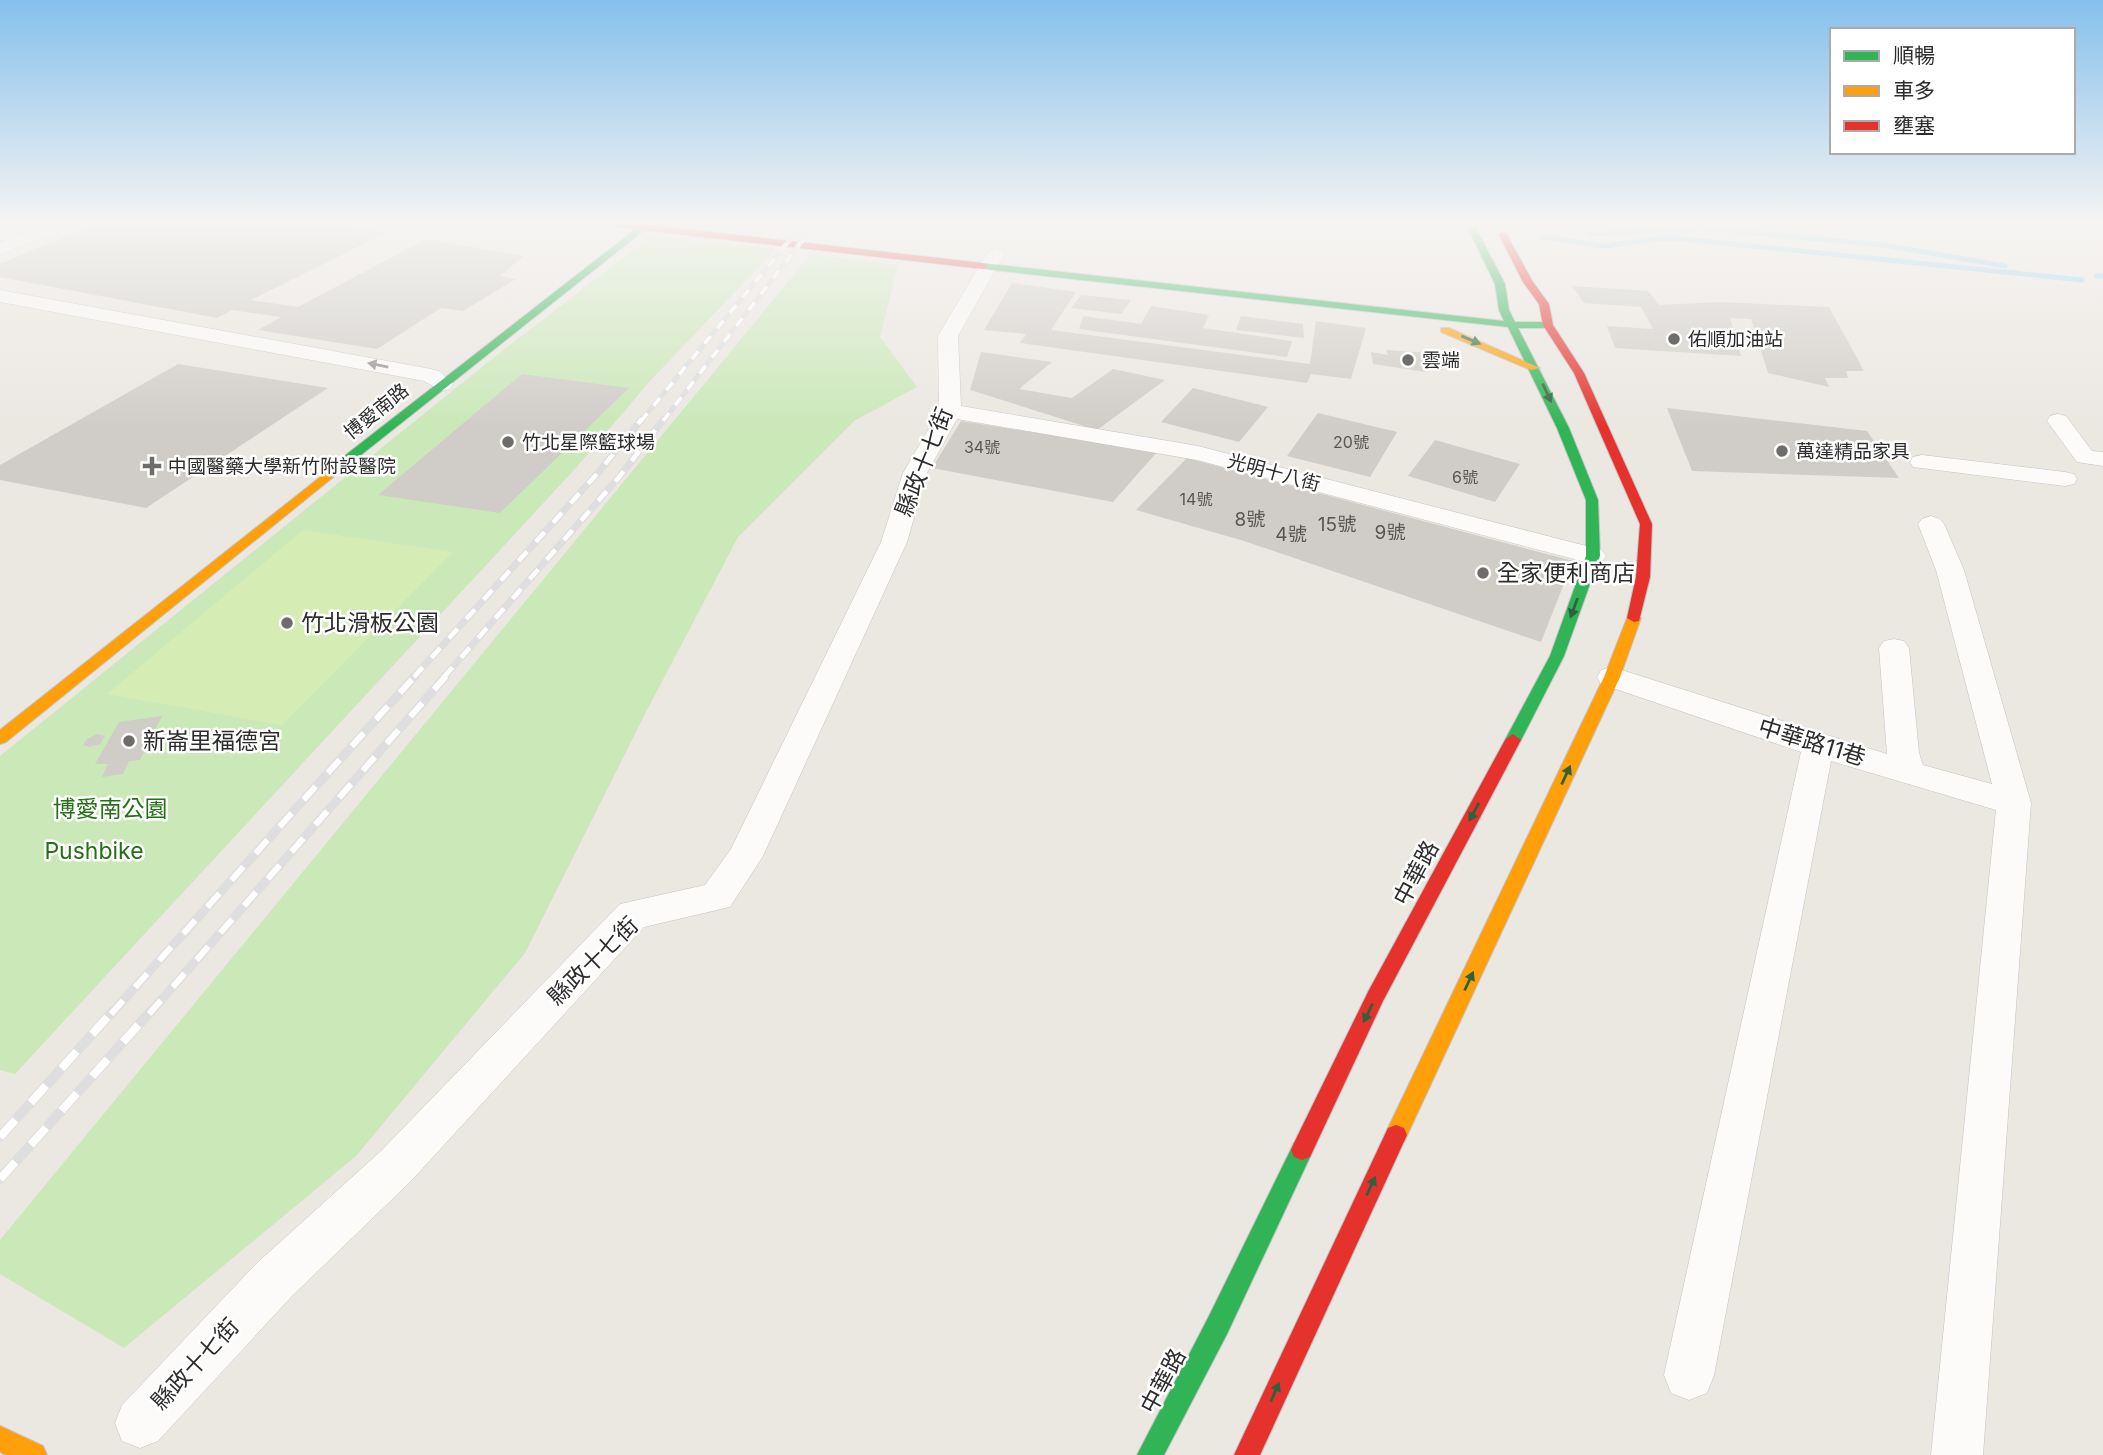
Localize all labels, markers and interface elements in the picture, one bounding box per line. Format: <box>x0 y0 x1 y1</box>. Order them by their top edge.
legend <box>1830 28 2075 154</box>
text: 順暢 <box>1893 43 1935 68</box>
text: 車多 <box>1893 78 1935 103</box>
text: 壅塞 <box>1893 113 1935 138</box>
place label: 佑順加油站 <box>1688 328 1783 351</box>
marker: 佑順加油站 <box>1666 331 1682 347</box>
one-way arrow <box>1460 335 1481 346</box>
place label: 雲端 <box>1422 349 1460 372</box>
marker: 雲端 <box>1400 352 1416 368</box>
one-way arrow <box>367 360 389 371</box>
street label: 博愛南路 <box>340 379 413 444</box>
one-way arrow <box>1541 383 1553 403</box>
street label: 縣政十七街 <box>889 403 959 521</box>
place label: 竹北星際籃球場 <box>522 431 655 454</box>
house number: 20號 <box>1333 432 1369 452</box>
marker: 竹北星際籃球場 <box>500 434 516 450</box>
house number: 34號 <box>964 437 1000 457</box>
place label: 萬達精品家具 <box>1796 440 1910 463</box>
marker: 萬達精品家具 <box>1774 443 1790 459</box>
street label: 光明十八街 <box>1225 449 1323 496</box>
place label: 中國醫藥大學新竹附設醫院 <box>168 455 396 478</box>
marker: 中國醫藥大學新竹附設醫院 <box>142 456 162 476</box>
house number: 6號 <box>1452 467 1478 487</box>
house number: 14號 <box>1180 489 1212 509</box>
house number: 8號 <box>1235 508 1265 531</box>
house number: 15號 <box>1318 513 1356 536</box>
house number: 9號 <box>1375 521 1405 544</box>
house number: 4號 <box>1275 523 1307 546</box>
place label: 全家便利商店 <box>1497 559 1635 587</box>
marker: 全家便利商店 <box>1475 565 1491 581</box>
one-way arrow <box>1569 597 1580 618</box>
place label: 竹北滑板公園 <box>301 609 439 637</box>
marker: 竹北滑板公園 <box>279 615 295 631</box>
street label: 中華路11巷 <box>1755 712 1869 772</box>
place label: 新崙里福德宮 <box>143 727 281 755</box>
marker: 新崙里福德宮 <box>121 733 137 749</box>
one-way arrow <box>1560 765 1572 785</box>
park label: 博愛南公園 <box>53 795 168 823</box>
one-way arrow <box>1468 802 1480 821</box>
street label: 中華路 <box>1387 836 1445 910</box>
park label: Pushbike <box>44 837 144 865</box>
street label: 縣政十七街 <box>542 911 644 1011</box>
one-way arrow <box>1463 971 1474 991</box>
one-way arrow <box>1363 1003 1374 1023</box>
one-way arrow <box>1366 1176 1377 1197</box>
street label: 縣政十七街 <box>146 1312 244 1416</box>
street label: 中華路 <box>1134 1344 1192 1418</box>
one-way arrow <box>1270 1382 1281 1403</box>

